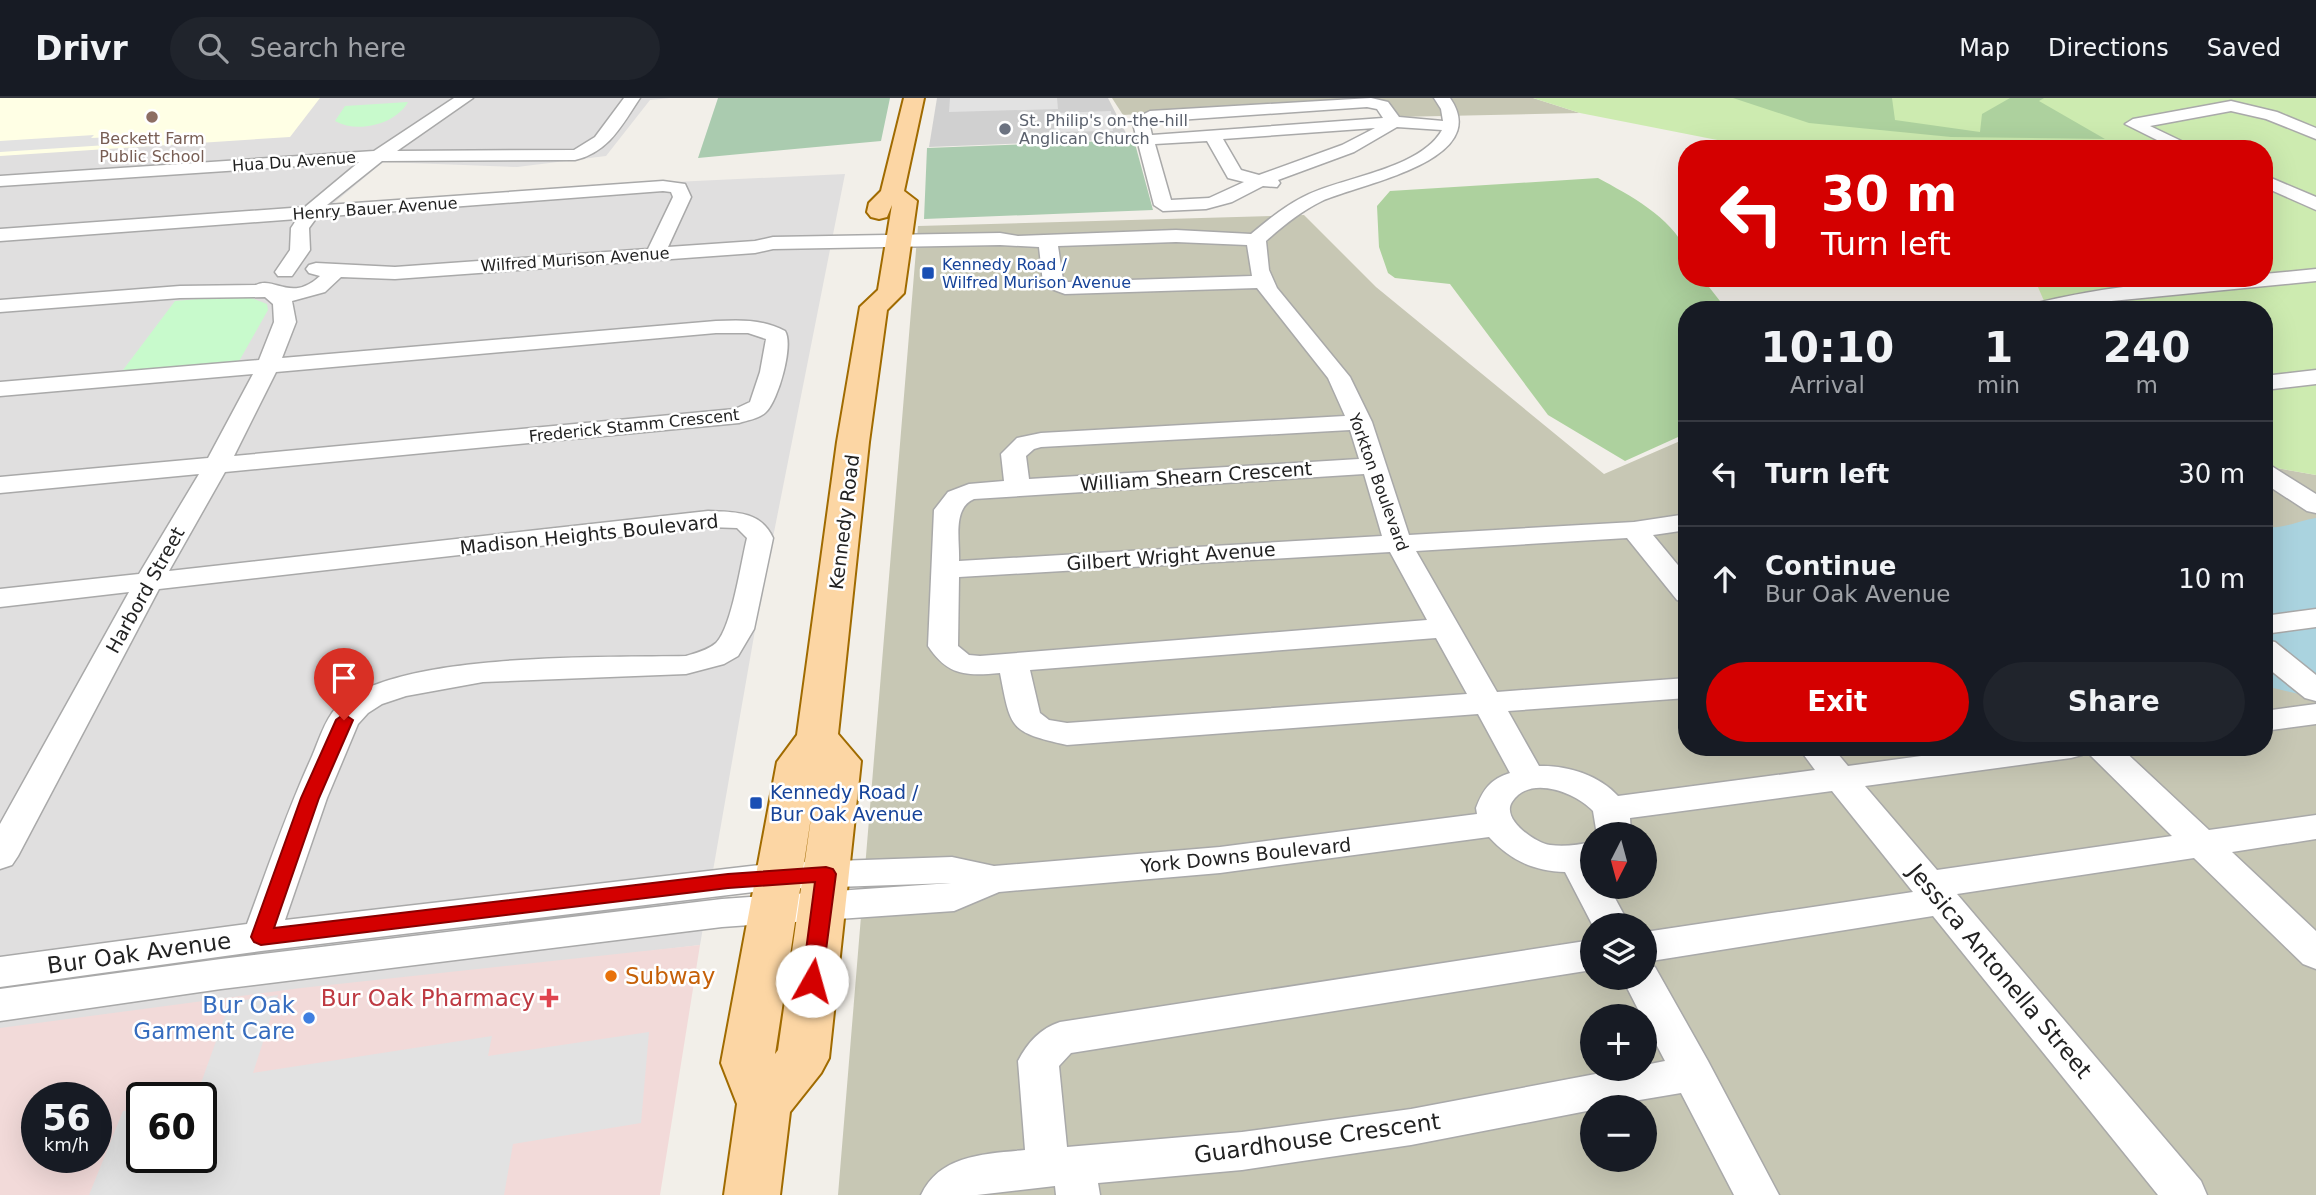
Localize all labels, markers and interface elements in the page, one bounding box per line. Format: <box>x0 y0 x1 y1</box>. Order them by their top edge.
search box <box>170 17 660 80</box>
text: Drivr <box>35 29 128 68</box>
icon: search <box>194 29 232 67</box>
text: Search here <box>250 33 406 63</box>
text: Map <box>1959 34 2010 62</box>
text: Directions <box>2048 34 2169 62</box>
text: Saved <box>2207 34 2281 62</box>
marker: Beckett Farm Public School <box>144 109 160 125</box>
place label: St. Philip's on-the-hill Anglican Church <box>1019 111 1188 148</box>
marker: St. Philip's on-the-hill Anglican Church <box>997 121 1013 137</box>
place label: Beckett Farm Public School <box>99 129 205 166</box>
street label: Hua Du Avenue <box>231 148 357 175</box>
text: 30 m <box>1821 166 1957 223</box>
icon: left <box>1706 168 1797 259</box>
street label: Henry Bauer Avenue <box>292 193 458 224</box>
text: Turn left <box>1821 225 1951 263</box>
street label: Wilfred Murison Avenue <box>480 243 670 276</box>
place label: Kennedy Road / Wilfred Murison Avenue <box>942 255 1131 292</box>
marker: Kennedy Road / Wilfred Murison Avenue <box>920 265 936 281</box>
text: 10:10 <box>1761 323 1894 372</box>
text: 1 <box>1984 323 2013 372</box>
text: 240 <box>2103 323 2190 372</box>
text: Arrival <box>1790 372 1865 398</box>
text: min <box>1977 372 2020 398</box>
text: m <box>2135 372 2158 398</box>
street label: Frederick Stamm Crescent <box>528 405 740 446</box>
street label: Yorkton Boulevard <box>1344 410 1412 554</box>
street label: Kennedy Road <box>825 453 863 591</box>
icon: left <box>1706 455 1744 493</box>
street label: William Shearn Crescent <box>1079 457 1313 495</box>
text: Turn left <box>1765 459 1889 489</box>
text: 30 m <box>2178 459 2245 489</box>
street label: Madison Heights Boulevard <box>459 509 719 559</box>
street label: Harbord Street <box>101 523 189 657</box>
street label: Gilbert Wright Avenue <box>1066 538 1276 574</box>
text: Continue <box>1765 551 1896 581</box>
icon: ahead <box>1706 560 1744 598</box>
text: 10 m <box>2178 564 2245 594</box>
text: Bur Oak Avenue <box>1765 581 1950 607</box>
pin <box>314 648 374 720</box>
icon: arrive <box>325 659 363 697</box>
button: Exit <box>1706 662 1969 742</box>
button: Share <box>1983 662 2245 742</box>
place label: Kennedy Road / Bur Oak Avenue <box>770 781 923 825</box>
marker: Kennedy Road / Bur Oak Avenue <box>748 795 764 811</box>
north arrow <box>1580 822 1657 900</box>
map controls <box>1580 822 1657 1172</box>
street label: York Downs Boulevard <box>1139 833 1352 877</box>
street label: Jessica Antonella Street <box>1901 857 2097 1083</box>
button: layers <box>1580 913 1657 990</box>
street label: Bur Oak Avenue <box>45 927 233 979</box>
position arrow <box>775 944 849 1018</box>
place label: Subway <box>625 963 715 989</box>
marker: Subway <box>603 968 619 984</box>
place label: Bur Oak Pharmacy <box>321 985 535 1011</box>
marker: Bur Oak Pharmacy <box>541 990 557 1006</box>
place label: Bur Oak Garment Care <box>133 992 296 1044</box>
button: + <box>1580 1004 1657 1081</box>
marker: Bur Oak Garment Care <box>301 1010 317 1026</box>
speed limit sign: 60 <box>126 1082 217 1173</box>
button: − <box>1580 1095 1657 1172</box>
text: 56 <box>42 1098 91 1138</box>
street label: Guardhouse Crescent <box>1192 1108 1442 1168</box>
text: km/h <box>44 1134 89 1155</box>

